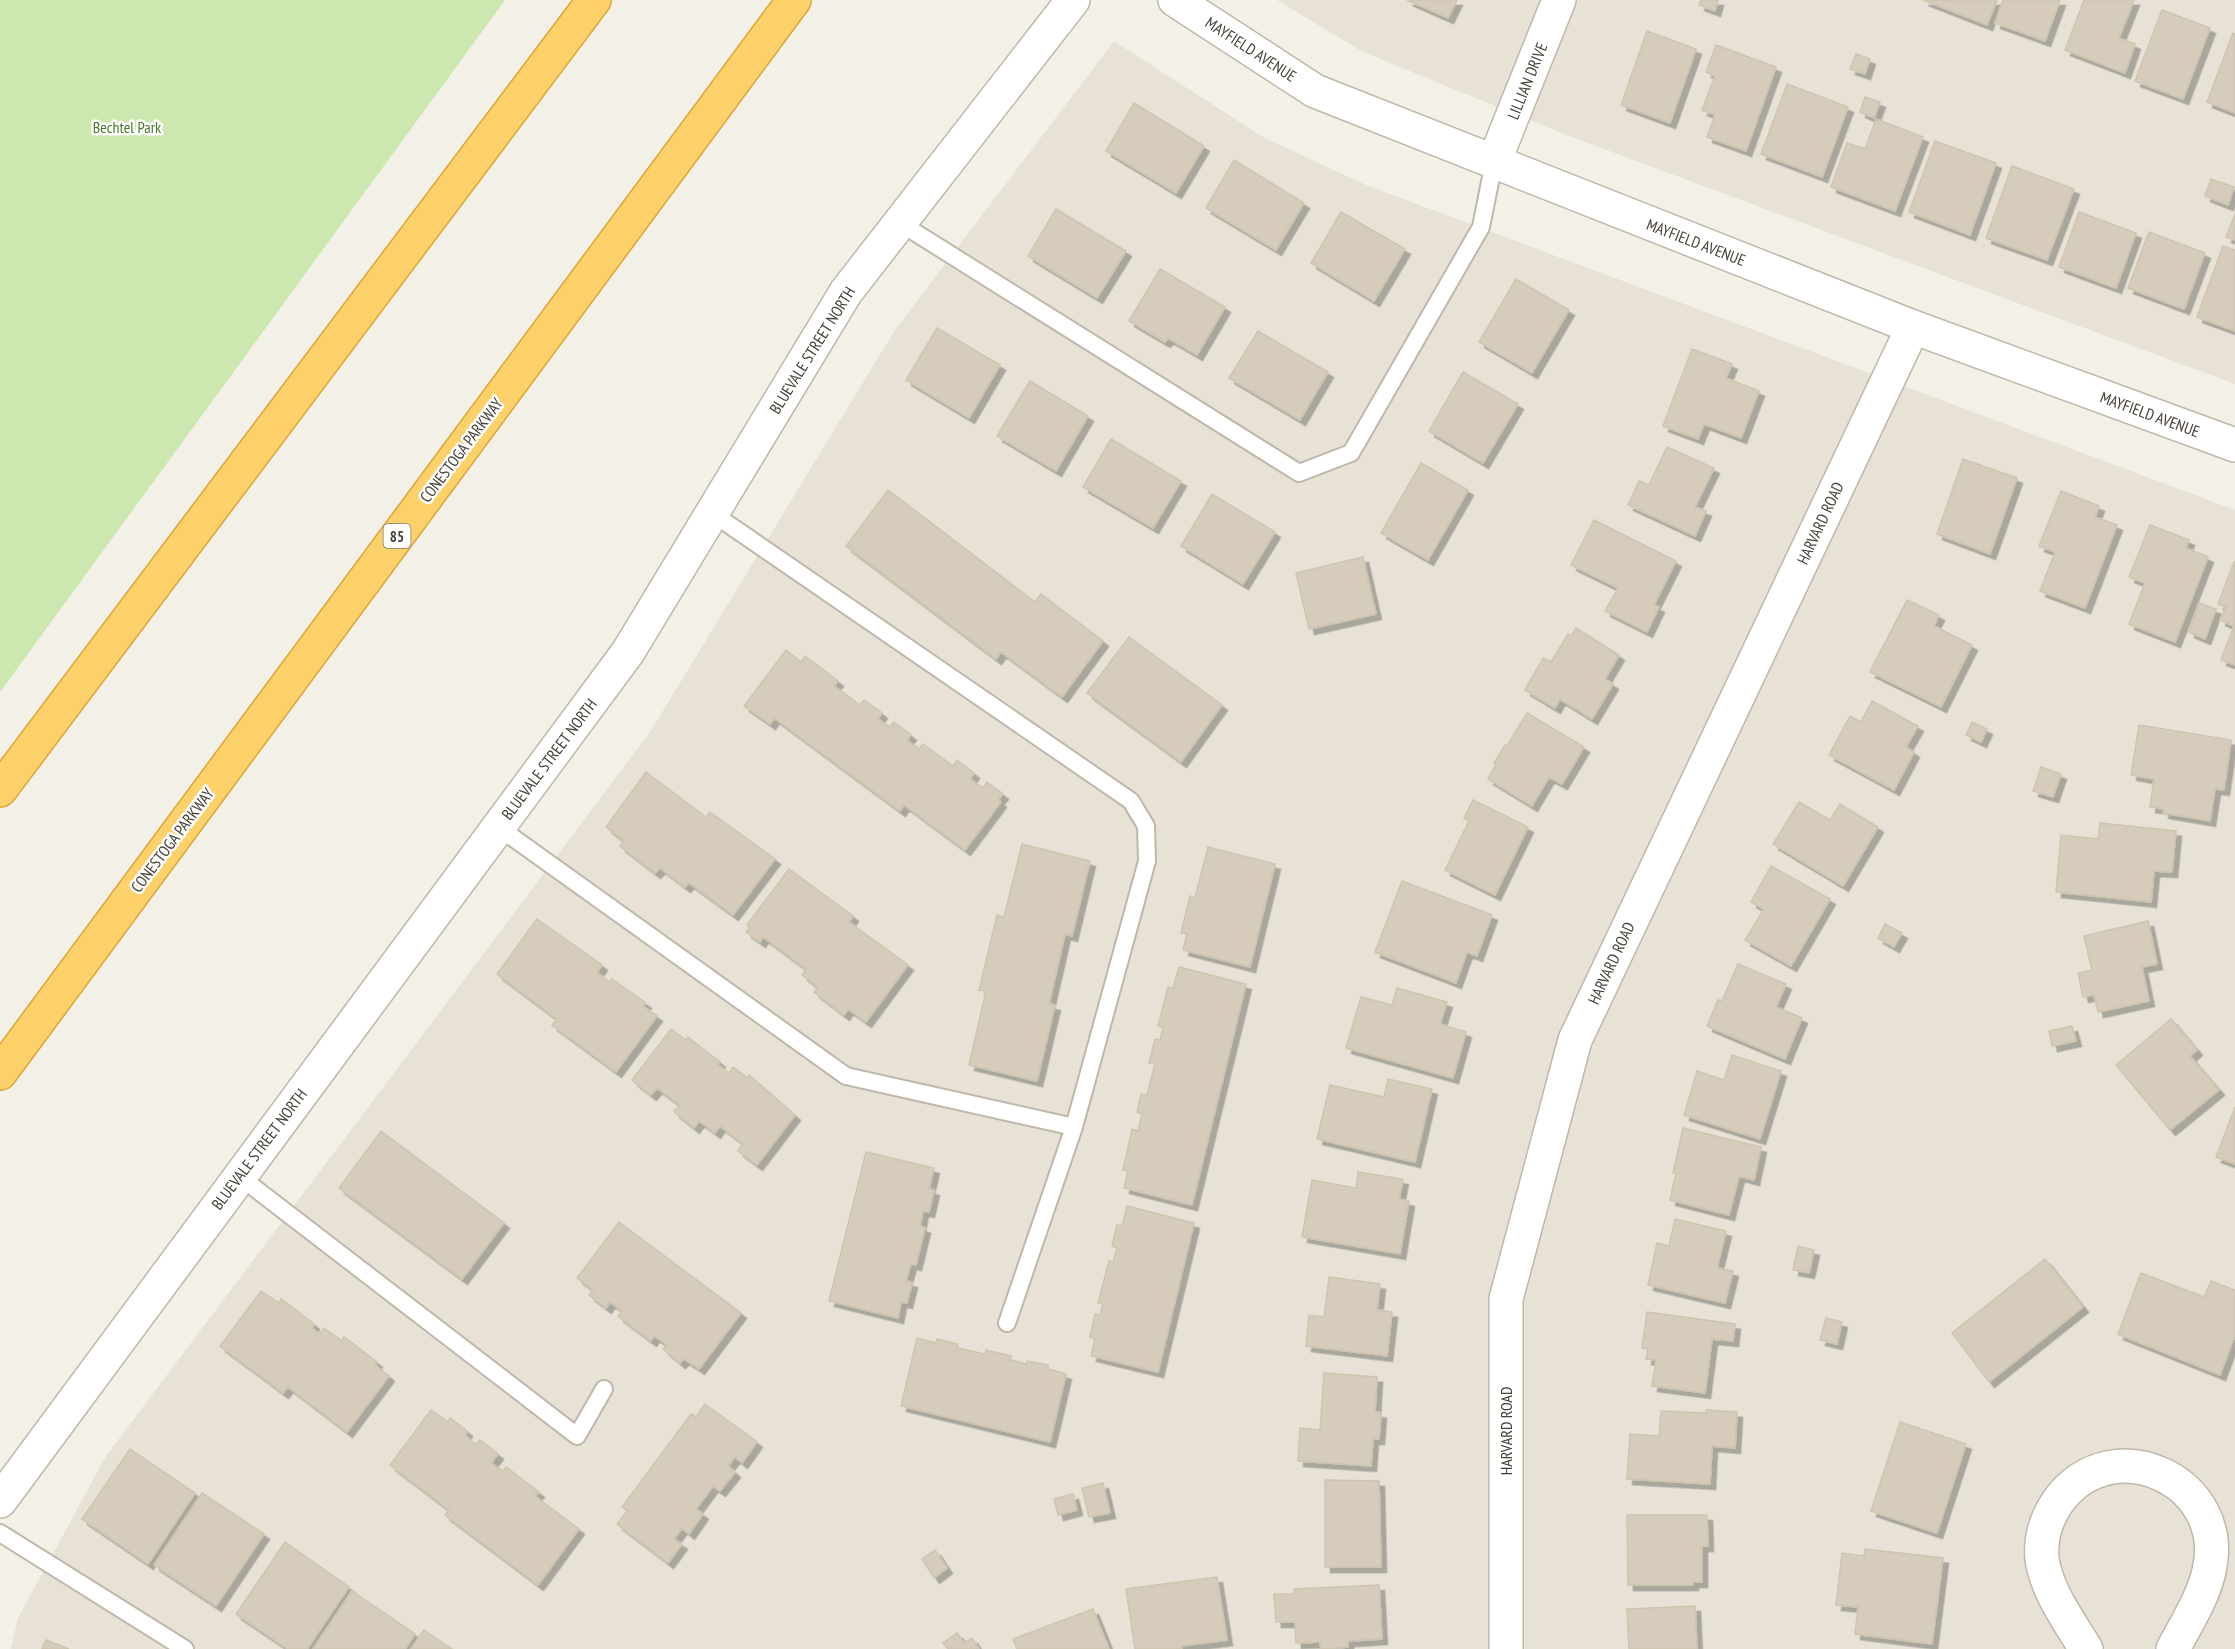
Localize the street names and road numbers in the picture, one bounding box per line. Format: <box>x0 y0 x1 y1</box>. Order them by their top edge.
street label: MAYFIELD AVENUE <box>1202 12 1300 86</box>
street label: LILLIAN DRIVE <box>1503 40 1551 122</box>
street label: MAYFIELD AVENUE <box>1644 214 1748 270</box>
street label: BLUEVALE STREET NORTH <box>765 283 859 417</box>
street label: MAYFIELD AVENUE <box>2098 387 2203 441</box>
street label: CONESTOGA PARKWAY <box>415 393 507 506</box>
street label: HARVARD ROAD <box>1792 479 1848 567</box>
road number: 85 <box>384 524 410 548</box>
street label: BLUEVALE STREET NORTH <box>497 695 601 823</box>
street label: CONESTOGA PARKWAY <box>126 783 218 896</box>
street label: HARVARD ROAD <box>1583 919 1639 1007</box>
street label: BLUEVALE STREET NORTH <box>207 1085 311 1213</box>
street label: HARVARD ROAD <box>1496 1387 1516 1475</box>

